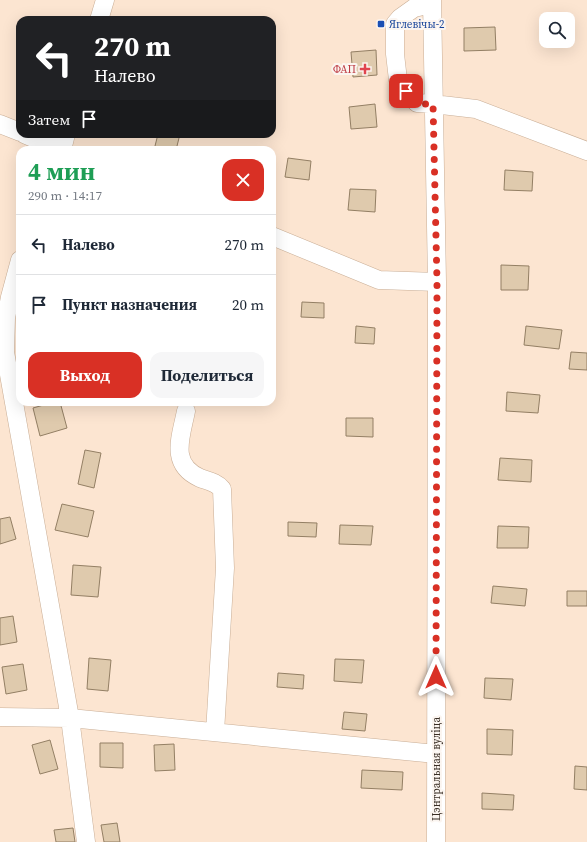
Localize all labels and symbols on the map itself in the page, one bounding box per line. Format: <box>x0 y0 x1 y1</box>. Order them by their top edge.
place label: Яглевічы-2 <box>389 17 445 32</box>
marker: Яглевічы-2 <box>376 19 386 29</box>
place label: ФАП <box>333 62 356 77</box>
marker: ФАП <box>359 63 371 75</box>
pin <box>389 74 423 108</box>
position arrow <box>415 656 457 698</box>
street label: Цэнтральная вуліца <box>429 717 444 821</box>

